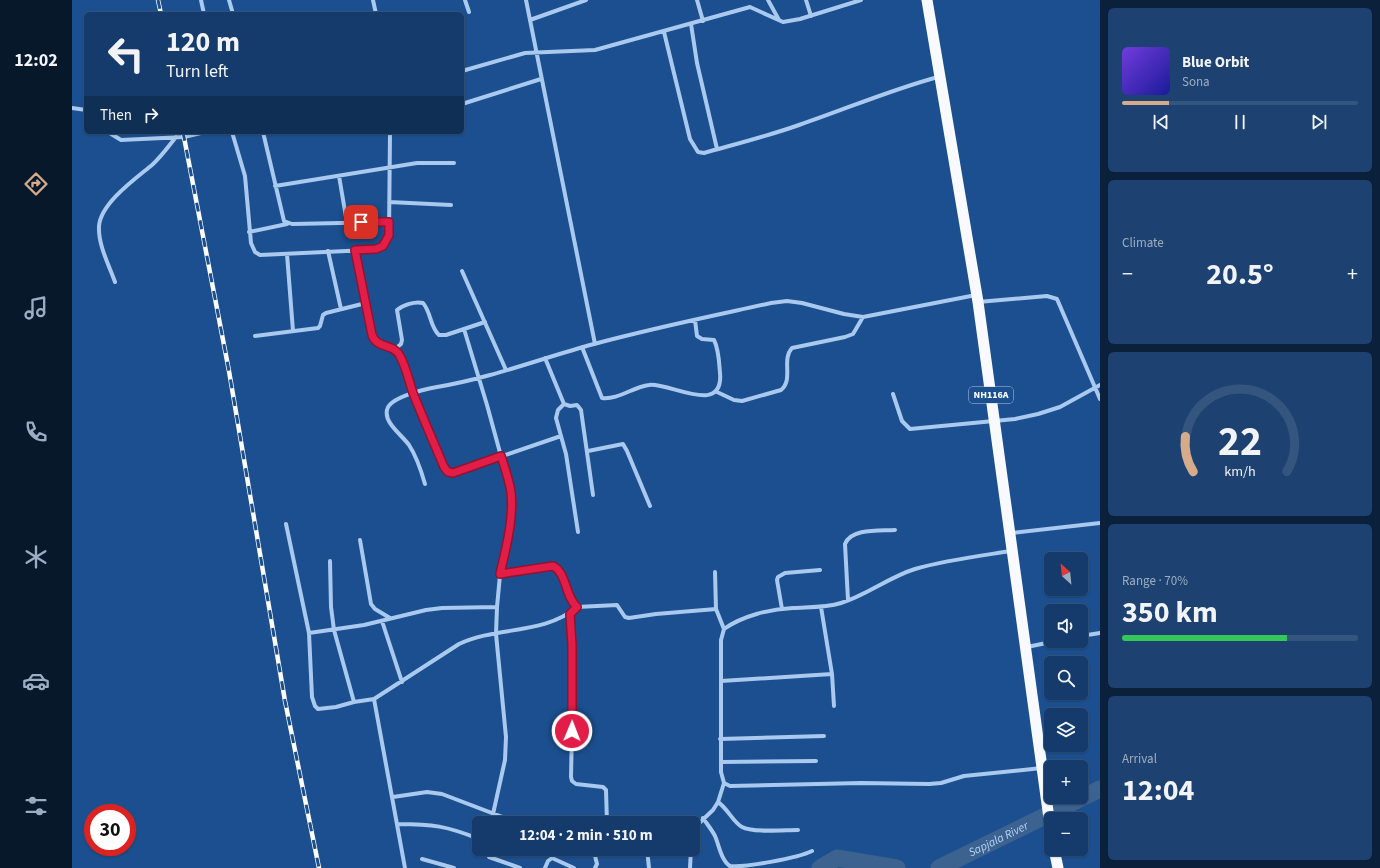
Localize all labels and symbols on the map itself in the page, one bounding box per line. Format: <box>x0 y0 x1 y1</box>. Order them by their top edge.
pin <box>344 205 378 239</box>
road number: NH116A <box>969 387 1013 403</box>
north arrow <box>1044 552 1088 596</box>
position arrow <box>551 710 593 752</box>
speed limit sign: 30 <box>84 804 136 856</box>
water label: Sapjala River <box>965 817 1032 861</box>

